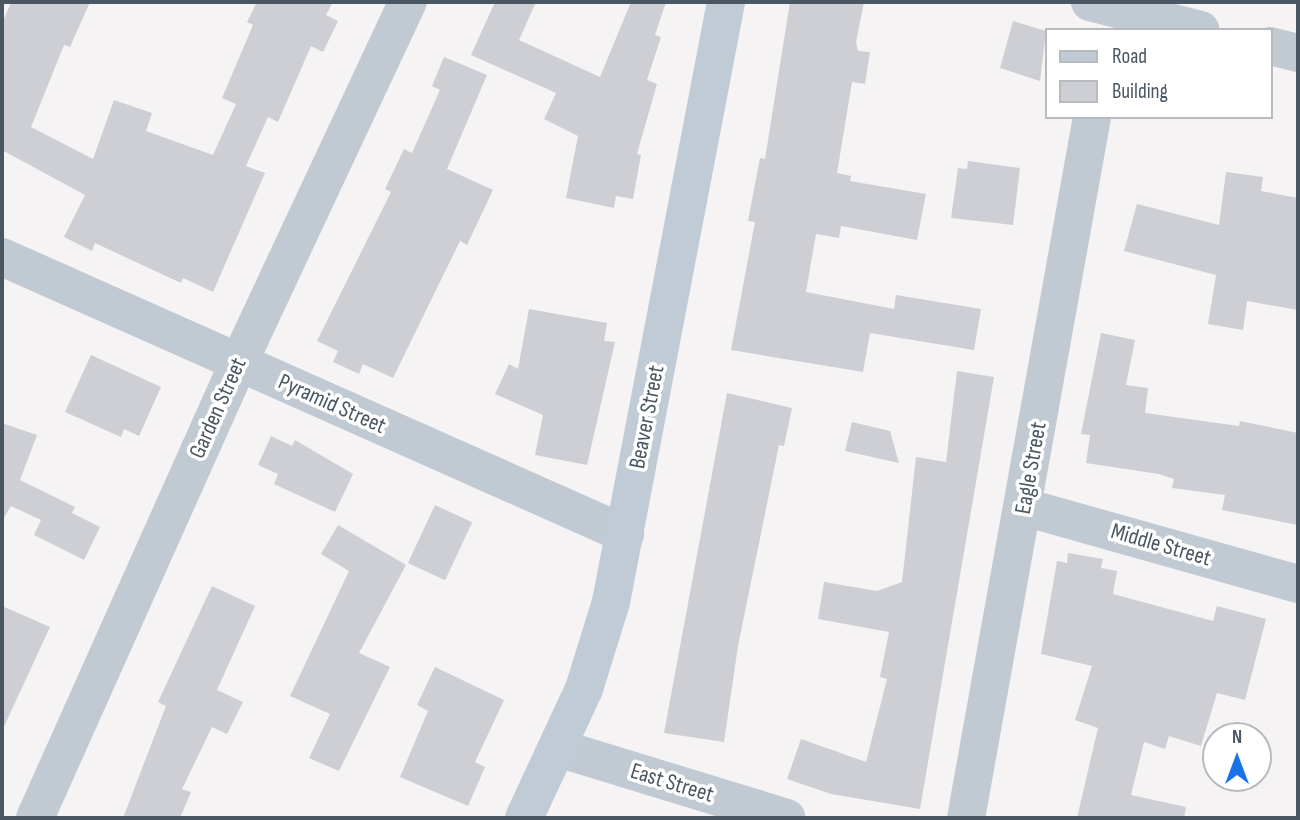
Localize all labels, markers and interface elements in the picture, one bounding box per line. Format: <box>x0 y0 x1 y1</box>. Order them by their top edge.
legend <box>1044 28 1272 119</box>
text: Road <box>1112 44 1147 69</box>
text: Building <box>1112 79 1168 104</box>
street label: Garden Street <box>184 353 252 463</box>
street label: Beaver Street <box>623 363 671 471</box>
street label: Pyramid Street <box>274 368 390 440</box>
street label: Eagle Street <box>1009 420 1053 516</box>
street label: Middle Street <box>1108 518 1214 572</box>
north arrow <box>1202 722 1272 792</box>
text: N <box>1232 726 1242 749</box>
street label: East Street <box>627 757 717 809</box>

